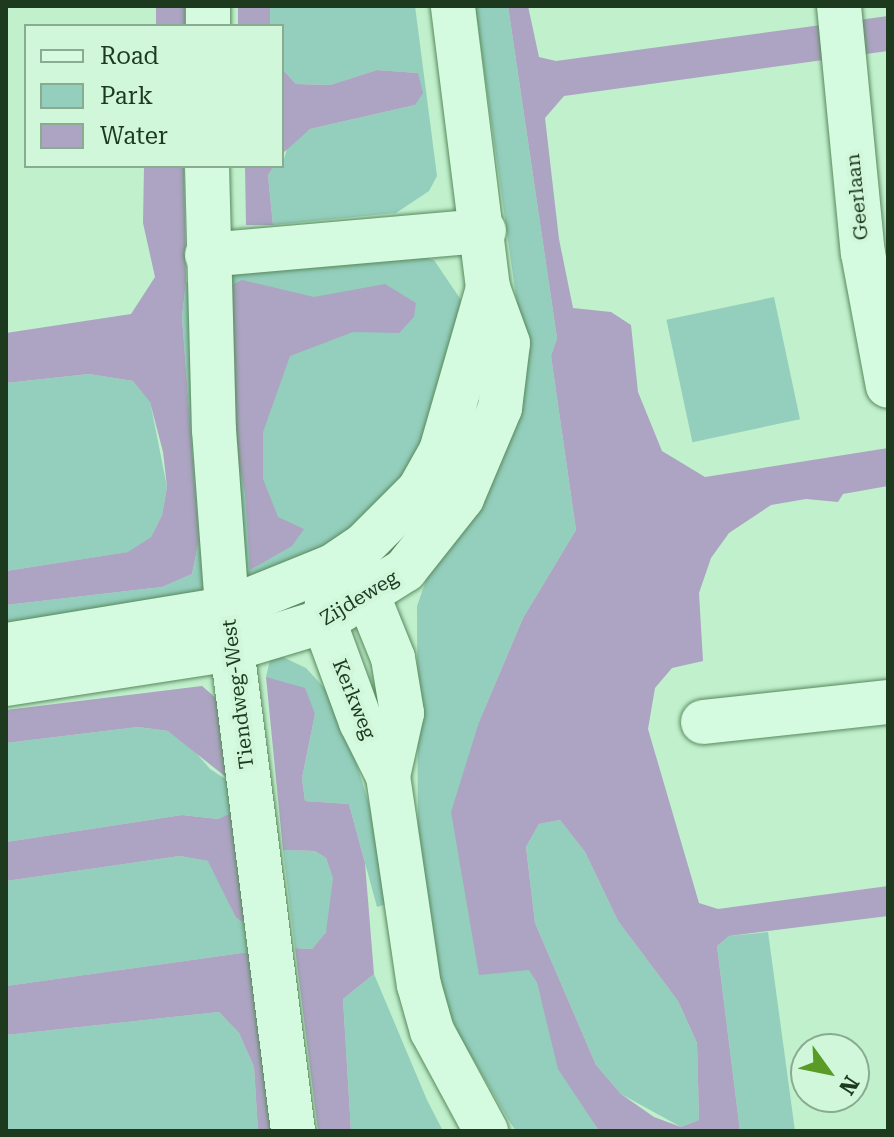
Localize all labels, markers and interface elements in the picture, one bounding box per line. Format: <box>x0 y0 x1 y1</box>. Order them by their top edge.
legend <box>24 24 284 168</box>
text: Road <box>100 42 159 70</box>
text: Park <box>100 82 153 110</box>
text: Water <box>100 122 168 150</box>
street label: Geerlaan <box>841 153 873 241</box>
street label: Zijdeweg <box>316 565 402 631</box>
street label: Tiendweg-West <box>217 618 259 770</box>
street label: Kerkweg <box>327 655 381 743</box>
north arrow <box>790 1033 870 1113</box>
text: N <box>834 1071 864 1099</box>

